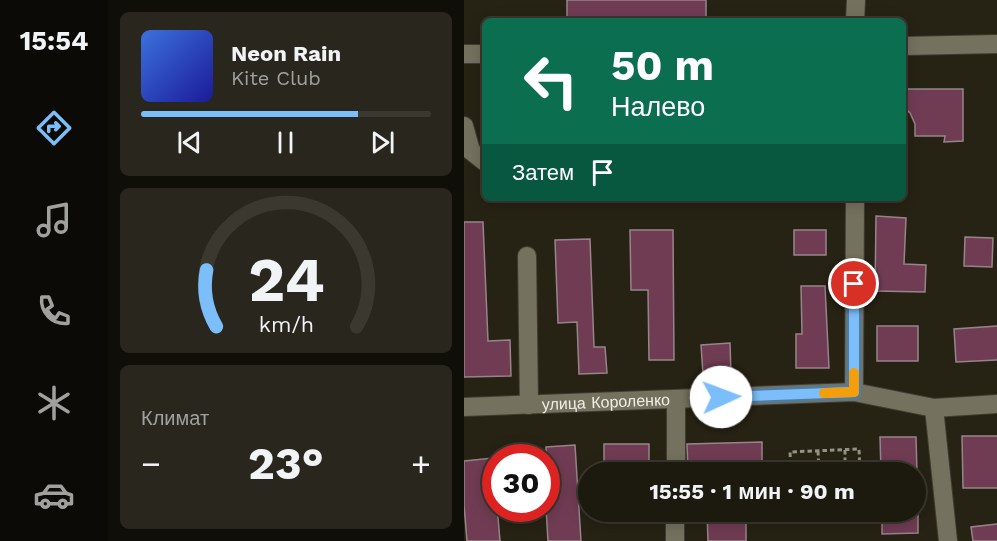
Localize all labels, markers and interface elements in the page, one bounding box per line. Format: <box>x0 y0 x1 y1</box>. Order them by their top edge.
text: 15:54 <box>20 25 88 57</box>
text: Neon Rain <box>231 41 341 66</box>
text: 50 m <box>611 41 714 90</box>
icon: left <box>512 42 590 120</box>
text: Kite Club <box>231 66 321 90</box>
text: Налево <box>611 91 705 123</box>
icon: directions <box>33 107 75 149</box>
icon: previous <box>173 126 206 159</box>
icon: pause <box>269 126 302 159</box>
icon: next <box>366 126 399 159</box>
icon: arrive <box>586 156 619 189</box>
text: Затем <box>512 160 574 185</box>
icon: music <box>33 199 75 241</box>
text: 24 <box>248 244 324 317</box>
pin <box>828 258 879 309</box>
icon: arrive <box>837 267 870 300</box>
icon: phone <box>33 290 75 332</box>
text: km/h <box>258 313 314 338</box>
position arrow <box>689 365 753 429</box>
icon: climate <box>33 382 75 424</box>
street label: улица Короленко <box>541 390 671 414</box>
text: Климат <box>141 406 209 430</box>
text: 23° <box>248 437 324 490</box>
text: − <box>141 444 161 483</box>
text: + <box>411 444 431 483</box>
speed limit sign: 30 <box>482 444 560 522</box>
icon: car <box>33 474 75 516</box>
text: 15:55 · 1 мин · 90 m <box>649 479 855 504</box>

